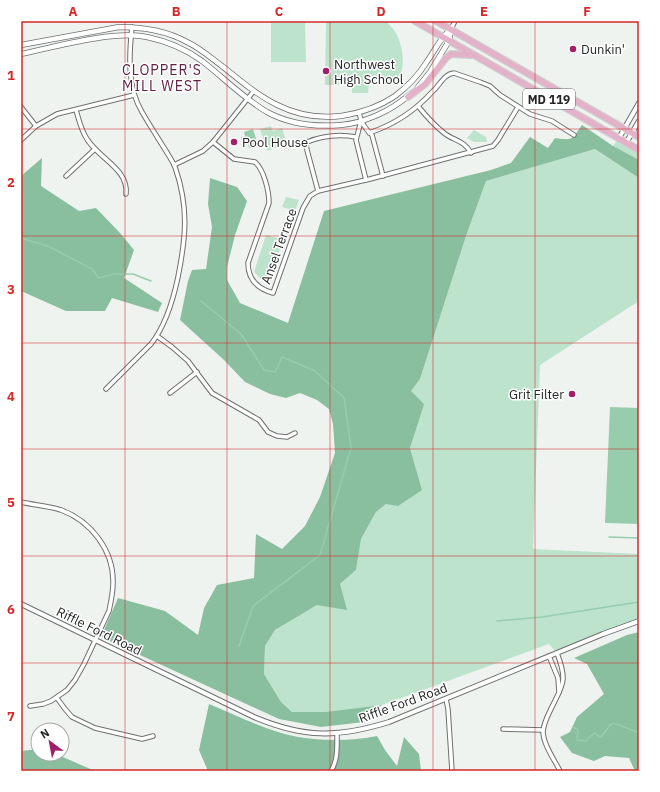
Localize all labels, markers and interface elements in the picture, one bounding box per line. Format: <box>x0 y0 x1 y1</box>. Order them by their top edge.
text: A <box>69 3 78 20</box>
text: B <box>172 3 181 20</box>
text: C <box>275 3 284 20</box>
text: D <box>376 3 386 20</box>
text: E <box>480 3 488 20</box>
text: F <box>583 3 591 20</box>
place label: Dunkin' <box>581 41 625 58</box>
marker: Dunkin' <box>568 44 578 54</box>
place label: Northwest High School <box>334 56 404 88</box>
district label: CLOPPER'S MILL WEST <box>122 61 202 95</box>
marker: Northwest High School <box>321 66 331 76</box>
text: 1 <box>7 67 15 84</box>
road number: MD 119 <box>523 89 575 109</box>
place label: Pool House <box>242 134 308 151</box>
marker: Pool House <box>229 137 239 147</box>
text: 2 <box>7 174 15 191</box>
street label: Ansel Terrace <box>257 206 301 286</box>
text: 3 <box>7 281 15 298</box>
place label: Grit Filter <box>509 386 564 403</box>
text: 4 <box>7 388 15 405</box>
marker: Grit Filter <box>567 389 577 399</box>
text: 5 <box>7 494 15 511</box>
text: 6 <box>7 601 15 618</box>
street label: Riffle Ford Road <box>53 603 145 659</box>
street label: Riffle Ford Road <box>356 679 450 727</box>
text: 7 <box>7 708 15 725</box>
north arrow <box>30 722 70 762</box>
text: N <box>38 725 52 742</box>

